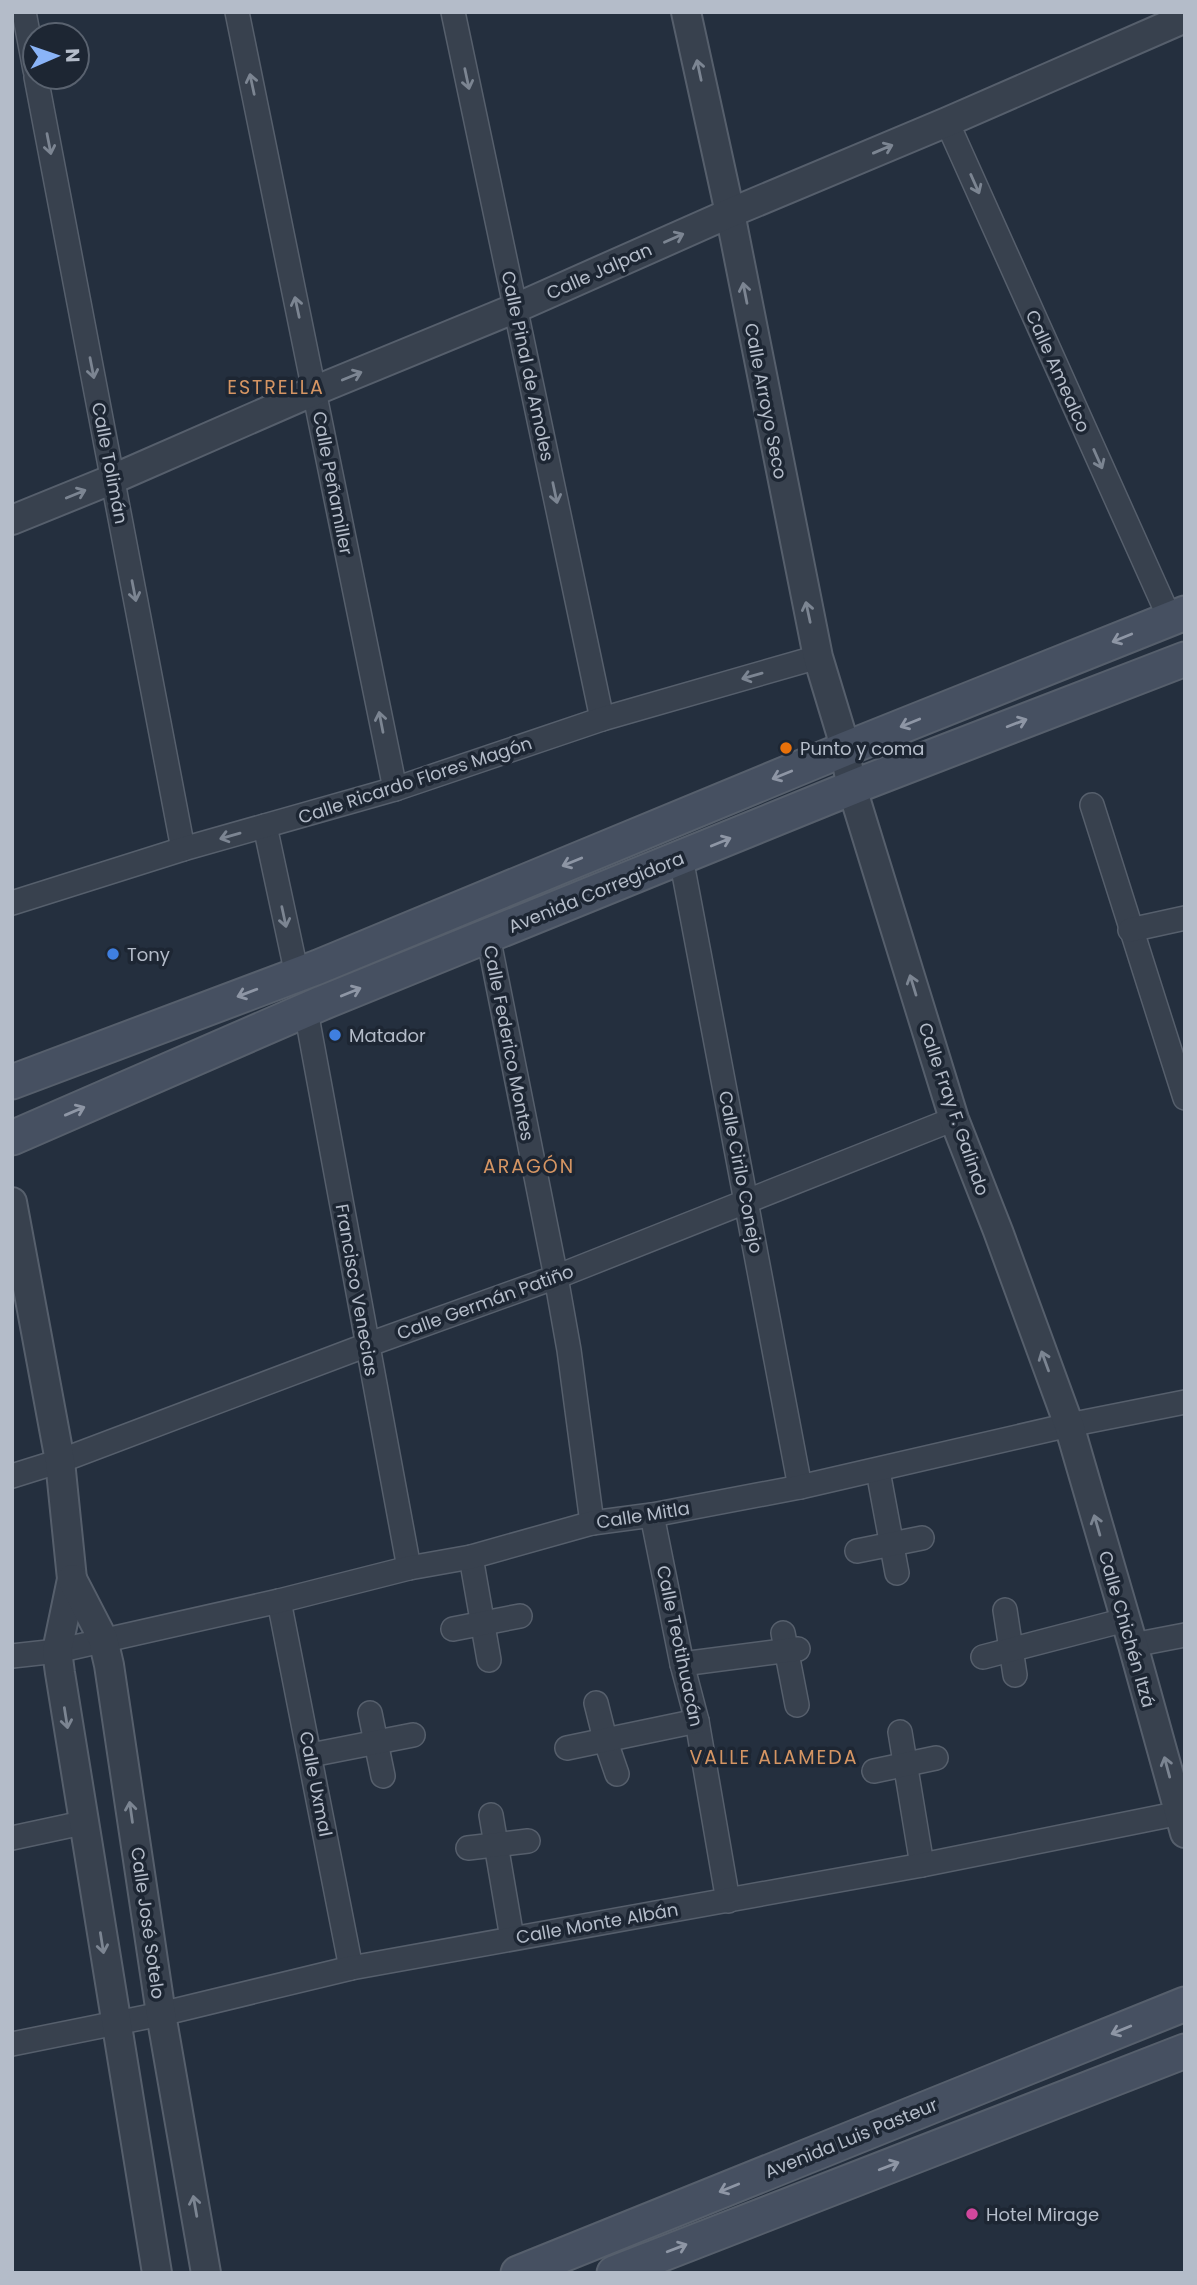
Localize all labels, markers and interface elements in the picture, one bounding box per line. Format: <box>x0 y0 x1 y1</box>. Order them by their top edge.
north arrow <box>21 21 91 91</box>
text: N <box>59 48 86 63</box>
one-way arrow <box>691 59 705 82</box>
one-way arrow <box>461 67 475 90</box>
one-way arrow <box>244 73 258 96</box>
one-way arrow <box>43 132 56 155</box>
one-way arrow <box>872 141 893 154</box>
one-way arrow <box>969 173 982 195</box>
one-way arrow <box>663 231 684 244</box>
street label: Calle Jalpan <box>542 237 656 305</box>
street label: Calle Pinal de Amoles <box>496 269 560 463</box>
one-way arrow <box>738 282 751 305</box>
one-way arrow <box>290 296 304 319</box>
street label: Calle Amealco <box>1020 306 1096 436</box>
street label: Calle Arroyo Seco <box>739 321 793 481</box>
one-way arrow <box>85 356 99 378</box>
one-way arrow <box>341 368 362 381</box>
district label: ESTRELLA <box>227 374 325 401</box>
street label: Calle Tolimán <box>86 400 134 526</box>
street label: Calle Peñamiller <box>307 409 359 557</box>
one-way arrow <box>1092 448 1105 469</box>
one-way arrow <box>548 481 562 504</box>
one-way arrow <box>64 487 86 500</box>
one-way arrow <box>128 579 142 602</box>
one-way arrow <box>801 601 815 624</box>
one-way arrow <box>1111 633 1133 646</box>
one-way arrow <box>741 670 764 683</box>
one-way arrow <box>374 711 388 734</box>
one-way arrow <box>1006 716 1028 728</box>
one-way arrow <box>900 718 922 731</box>
street label: Calle Ricardo Flores Magón <box>295 730 535 830</box>
place label: Punto y coma <box>800 736 924 761</box>
marker: Punto y coma <box>778 740 794 756</box>
one-way arrow <box>772 770 793 783</box>
one-way arrow <box>219 830 242 843</box>
one-way arrow <box>709 834 731 847</box>
street label: Avenida Corregidora <box>504 845 688 939</box>
one-way arrow <box>562 857 583 870</box>
one-way arrow <box>278 905 292 928</box>
place label: Tony <box>127 942 170 967</box>
street label: Calle Federico Montes <box>478 943 540 1143</box>
marker: Tony <box>105 946 121 962</box>
one-way arrow <box>905 974 918 996</box>
one-way arrow <box>340 984 361 997</box>
one-way arrow <box>237 987 259 1000</box>
street label: Calle Fray F. Galindo <box>913 1019 995 1199</box>
place label: Matador <box>349 1023 426 1048</box>
marker: Matador <box>327 1027 343 1043</box>
street label: Calle Cirilo Conejo <box>713 1089 769 1255</box>
one-way arrow <box>63 1104 85 1117</box>
district label: ARAGÓN <box>483 1153 575 1180</box>
street label: Francisco Venecias <box>330 1202 384 1378</box>
street label: Calle Germán Patiño <box>393 1258 577 1346</box>
one-way arrow <box>1038 1350 1050 1372</box>
street label: Calle Mitla <box>595 1495 691 1535</box>
one-way arrow <box>1090 1514 1103 1536</box>
street label: Calle Chichén Itzá <box>1093 1548 1161 1710</box>
street label: Calle Teotihuacán <box>651 1563 709 1729</box>
one-way arrow <box>60 1706 73 1729</box>
street label: Calle Uxmal <box>294 1729 338 1839</box>
district label: VALLE ALAMEDA <box>689 1744 859 1771</box>
one-way arrow <box>1160 1757 1173 1779</box>
one-way arrow <box>124 1801 137 1823</box>
street label: Calle José Sotelo <box>125 1845 171 2001</box>
street label: Calle Monte Albán <box>514 1896 680 1950</box>
one-way arrow <box>96 1931 109 1954</box>
one-way arrow <box>1111 2024 1133 2037</box>
street label: Avenida Luis Pasteur <box>761 2092 941 2184</box>
one-way arrow <box>878 2159 900 2171</box>
one-way arrow <box>718 2182 740 2195</box>
one-way arrow <box>188 2195 201 2217</box>
place label: Hotel Mirage <box>986 2202 1099 2227</box>
marker: Hotel Mirage <box>964 2206 980 2222</box>
one-way arrow <box>666 2241 688 2254</box>

